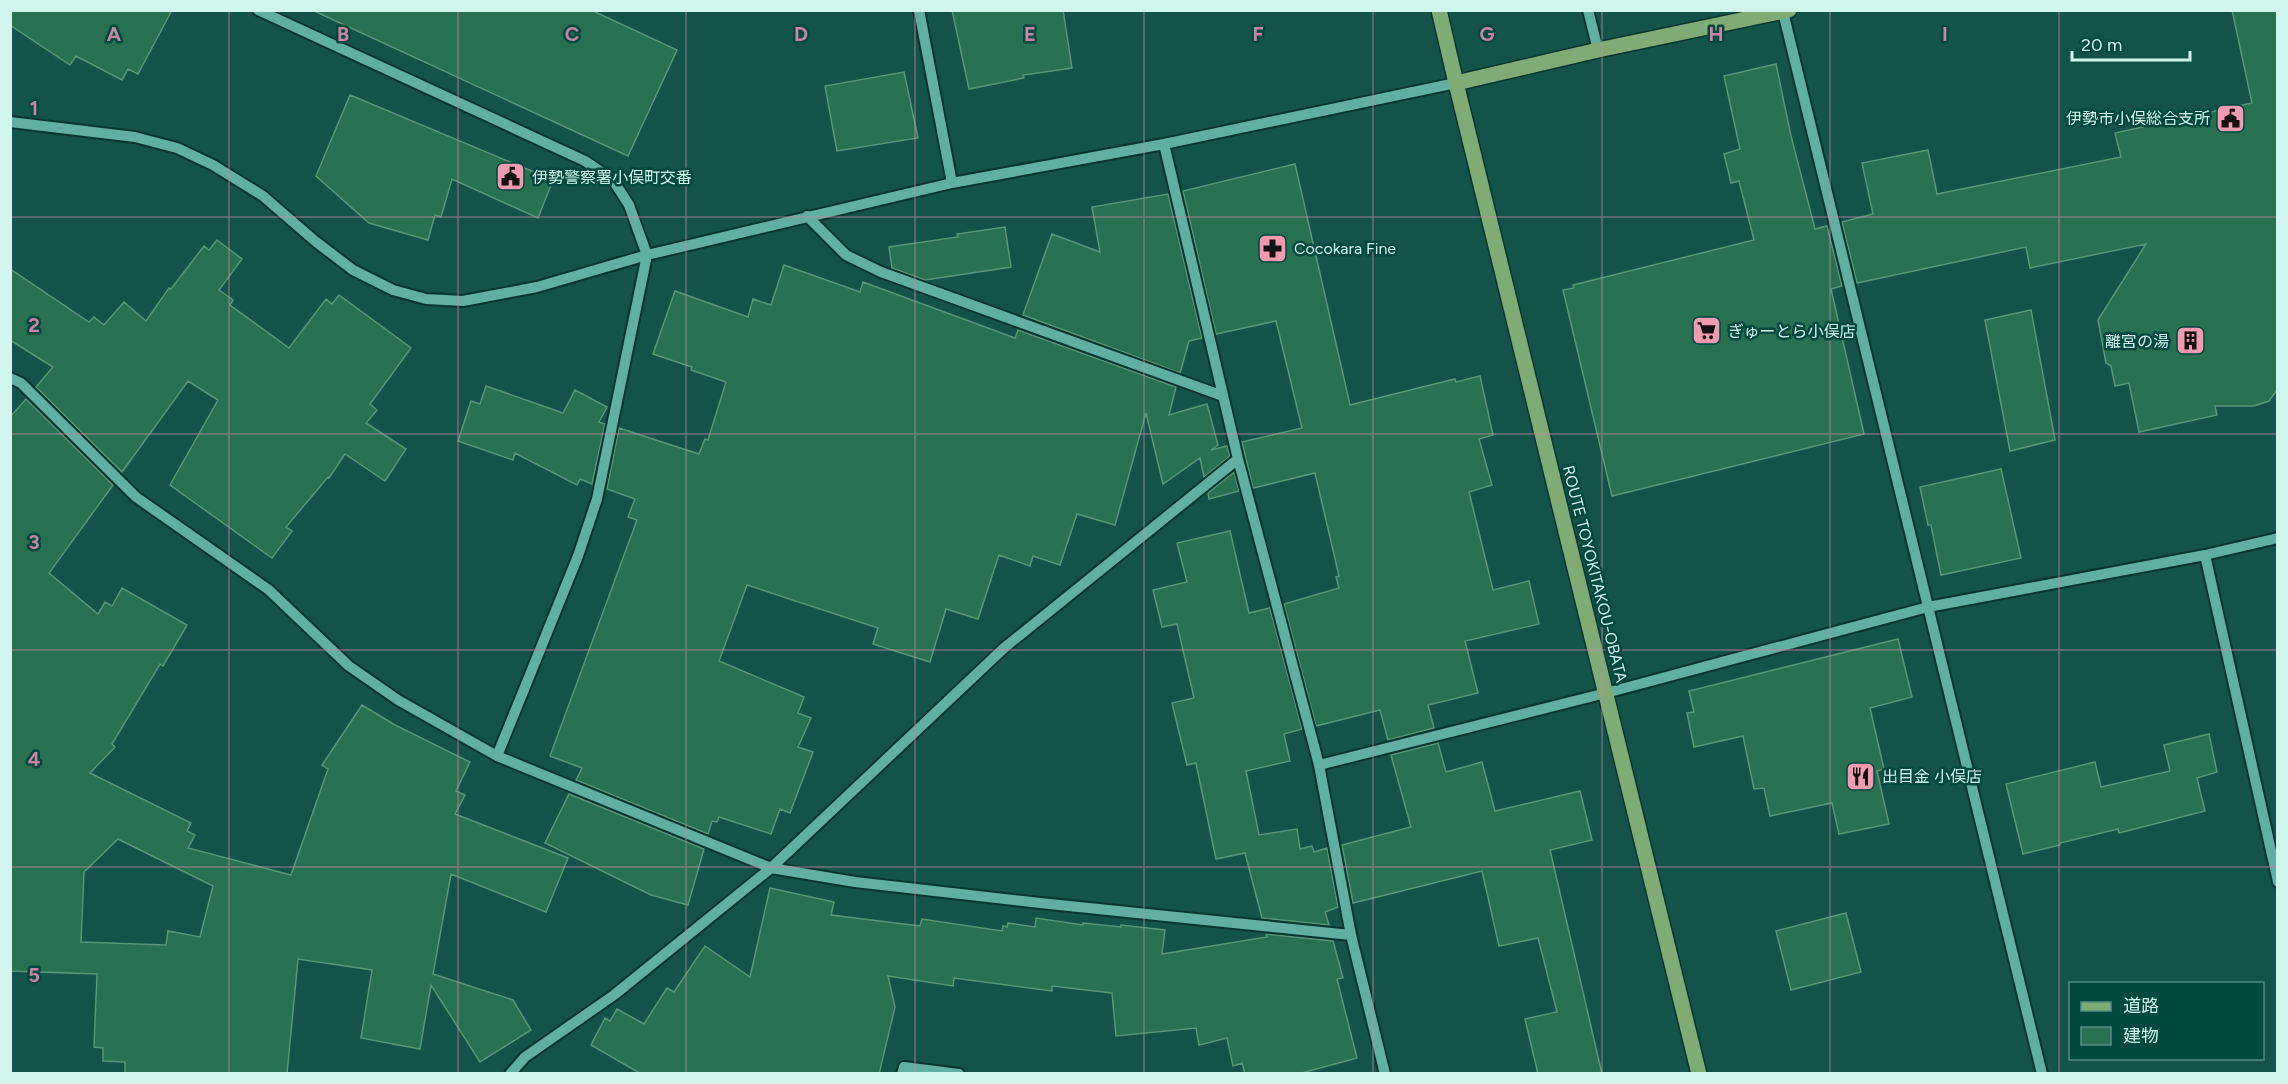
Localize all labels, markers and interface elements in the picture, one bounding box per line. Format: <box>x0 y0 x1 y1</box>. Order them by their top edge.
text: A <box>107 22 122 46</box>
text: B <box>337 22 349 46</box>
text: C <box>565 22 579 46</box>
text: D <box>794 22 808 46</box>
text: E <box>1024 22 1036 46</box>
text: F <box>1252 22 1264 46</box>
text: G <box>1480 22 1495 46</box>
text: H <box>1709 22 1724 46</box>
text: I <box>1942 22 1948 46</box>
scale bar <box>2072 24 2190 62</box>
text: 20 m <box>2081 34 2122 56</box>
text: 1 <box>30 96 38 120</box>
public building icon: 伊勢市小俣総合支所 <box>2215 102 2247 134</box>
place label: 伊勢市小俣総合支所 <box>2066 109 2210 128</box>
public building icon: 伊勢警察署小俣町交番 <box>495 161 527 193</box>
place label: 伊勢警察署小俣町交番 <box>532 168 692 187</box>
pharmacy icon: Cocokara Fine <box>1257 232 1289 264</box>
place label: Cocokara Fine <box>1294 239 1396 258</box>
text: 2 <box>28 313 40 337</box>
supermarket icon: ぎゅーとら小俣店 <box>1691 315 1723 347</box>
place label: ぎゅーとら小俣店 <box>1728 322 1856 341</box>
building icon: 離宮の湯 <box>2174 325 2206 357</box>
place label: 離宮の湯 <box>2105 332 2169 351</box>
street label: ROUTE TOYOKITAKOU-OBATA <box>1559 463 1631 685</box>
text: 3 <box>28 530 40 554</box>
text: 4 <box>28 747 41 771</box>
restaurant icon: 出目金 小俣店 <box>1845 760 1877 792</box>
place label: 出目金 小俣店 <box>1882 767 1982 786</box>
text: 5 <box>28 963 40 987</box>
legend <box>2069 982 2264 1060</box>
text: 道路 <box>2123 995 2159 1017</box>
text: 建物 <box>2123 1025 2159 1047</box>

